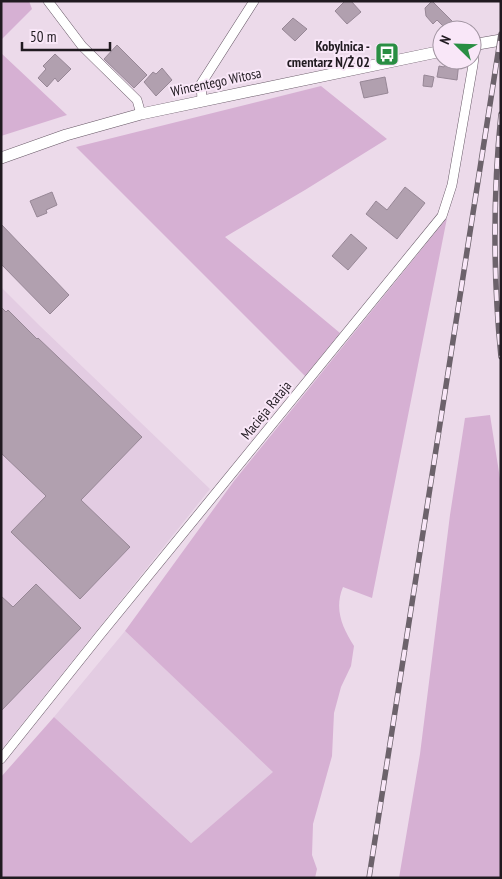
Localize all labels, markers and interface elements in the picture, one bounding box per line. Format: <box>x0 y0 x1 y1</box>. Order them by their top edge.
scale bar <box>22 20 110 52</box>
north arrow <box>432 20 482 70</box>
text: 50 m <box>30 27 56 46</box>
text: N <box>435 33 455 47</box>
place label: Kobylnica - cmentarz N/Ż 02 <box>287 37 370 71</box>
bus stop icon: Kobylnica - cmentarz N/Ż 02 <box>374 41 400 67</box>
street label: Wincentego Witosa <box>169 64 263 100</box>
street label: Macieja Rataja <box>237 377 295 443</box>

